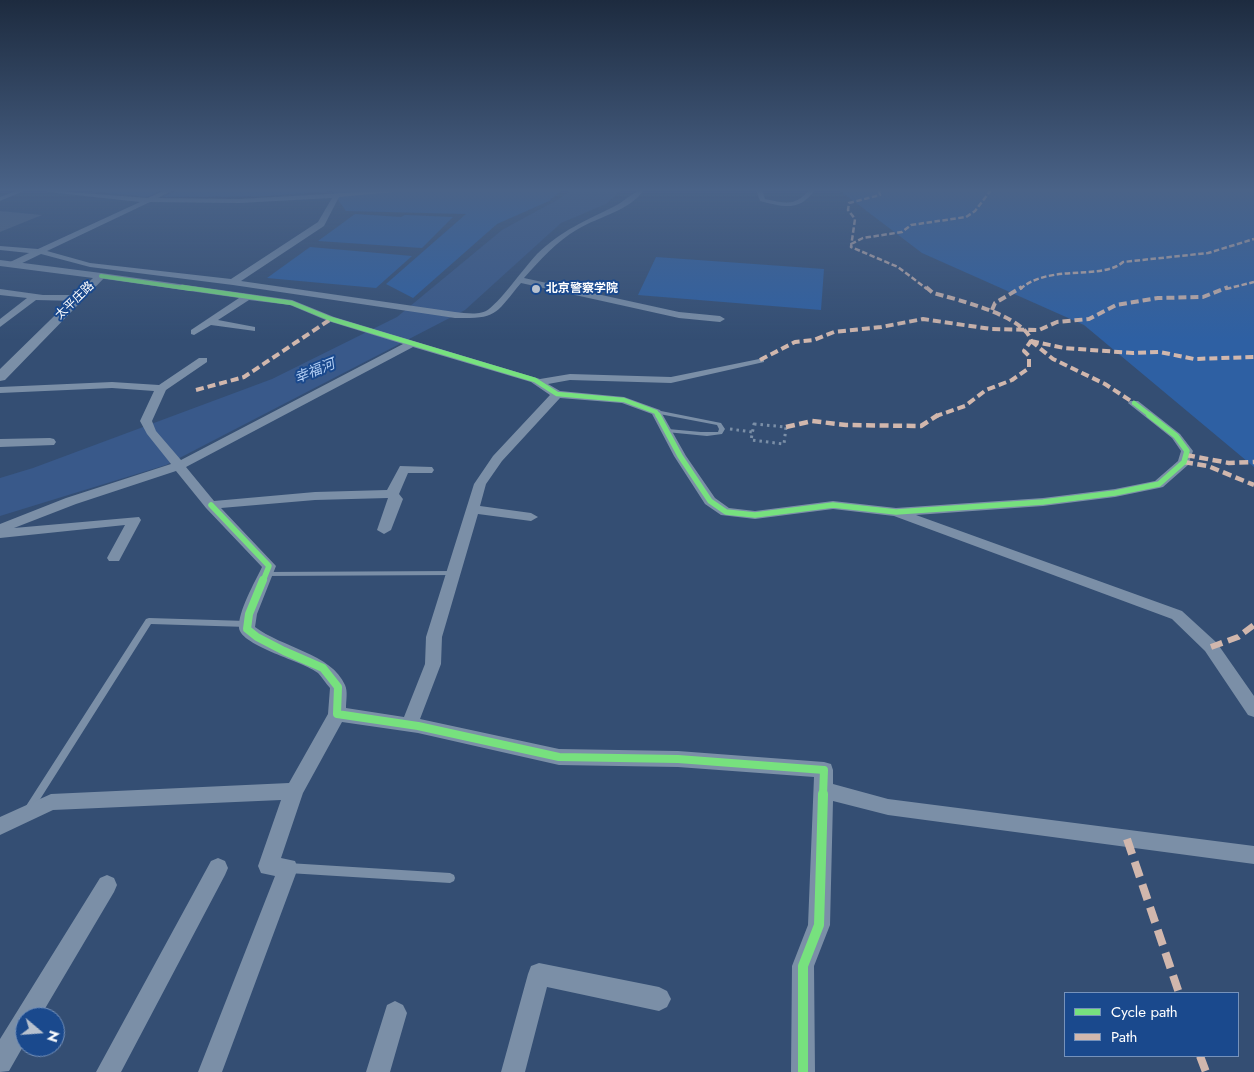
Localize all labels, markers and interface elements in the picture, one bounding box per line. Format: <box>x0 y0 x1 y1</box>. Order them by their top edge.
street label: 太平庄路 <box>53 279 97 323</box>
place label: 北京警察学院 <box>546 282 618 296</box>
marker: 北京警察学院 <box>530 283 542 295</box>
water label: 幸福河 <box>292 356 338 388</box>
legend <box>1064 992 1239 1057</box>
text: Cycle path <box>1111 1001 1178 1023</box>
north arrow <box>15 1007 65 1057</box>
text: Path <box>1111 1026 1137 1048</box>
text: N <box>42 1028 65 1045</box>

